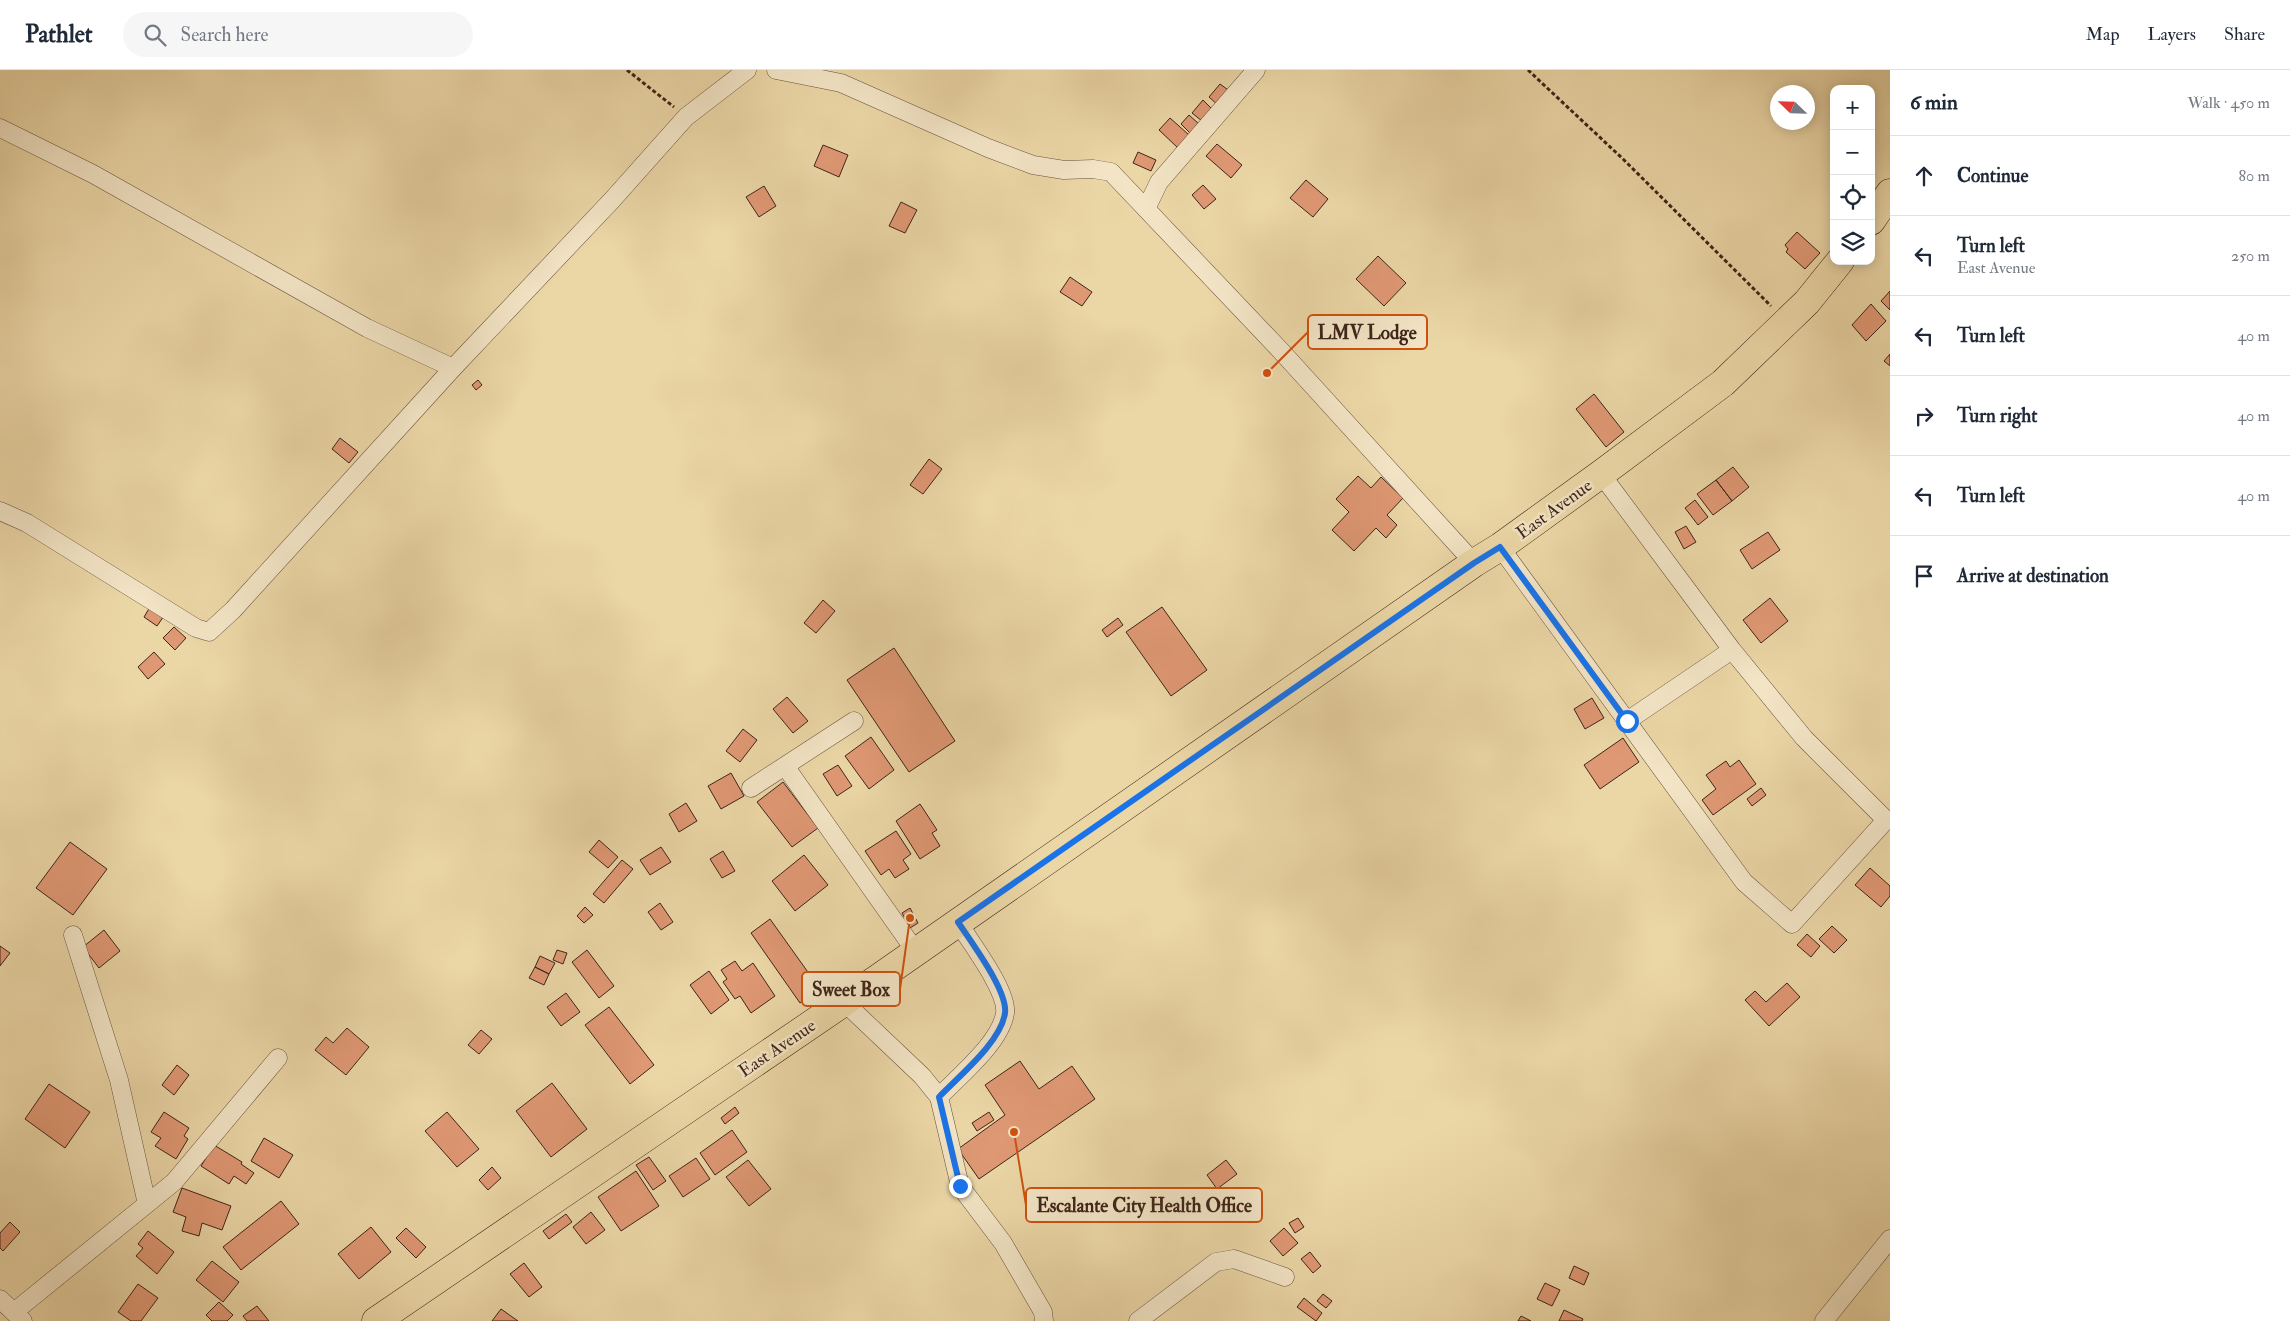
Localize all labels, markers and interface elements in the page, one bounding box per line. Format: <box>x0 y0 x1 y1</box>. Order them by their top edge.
search box <box>123 12 473 57</box>
text: Pathlet <box>25 19 93 50</box>
icon: search <box>141 21 169 49</box>
text: Search here <box>181 23 268 47</box>
text: Map <box>2086 23 2120 46</box>
text: Layers <box>2148 23 2196 46</box>
text: Share <box>2224 23 2265 46</box>
north arrow <box>1770 85 1815 130</box>
map controls <box>1830 85 1875 265</box>
button: + <box>1830 85 1875 130</box>
text: 6 min <box>1910 89 1958 116</box>
text: Walk · 450 m <box>2187 93 2270 113</box>
button: − <box>1830 130 1875 175</box>
icon: ahead <box>1910 162 1938 190</box>
text: Continue <box>1957 164 2028 188</box>
text: 80 m <box>2239 166 2270 186</box>
button: locate <box>1830 175 1875 220</box>
button: layers <box>1830 220 1875 265</box>
text: Turn left <box>1957 234 2025 258</box>
icon: left <box>1910 242 1938 270</box>
text: 250 m <box>2231 246 2270 266</box>
text: East Avenue <box>1957 258 2035 278</box>
callout: LMV Lodge <box>1308 315 1427 349</box>
text: LMV Lodge <box>1317 321 1417 346</box>
icon: left <box>1910 322 1938 350</box>
text: Turn left <box>1957 324 2025 348</box>
text: 40 m <box>2237 326 2270 346</box>
icon: right <box>1910 402 1938 430</box>
text: Turn right <box>1957 404 2037 428</box>
text: 40 m <box>2237 406 2270 426</box>
street label: East Avenue <box>1512 474 1597 545</box>
icon: left <box>1910 482 1938 510</box>
text: Turn left <box>1957 484 2025 508</box>
text: 40 m <box>2237 486 2270 506</box>
icon: arrive <box>1910 562 1938 590</box>
text: Arrive at destination <box>1957 564 2109 588</box>
route start <box>1616 710 1639 733</box>
callout: Sweet Box <box>802 972 900 1006</box>
text: Sweet Box <box>812 978 891 1002</box>
street label: East Avenue <box>734 1014 821 1083</box>
route end <box>949 1175 972 1198</box>
callout: Escalante City Health Office <box>1026 1188 1262 1222</box>
text: Escalante City Health Office <box>1036 1194 1252 1219</box>

